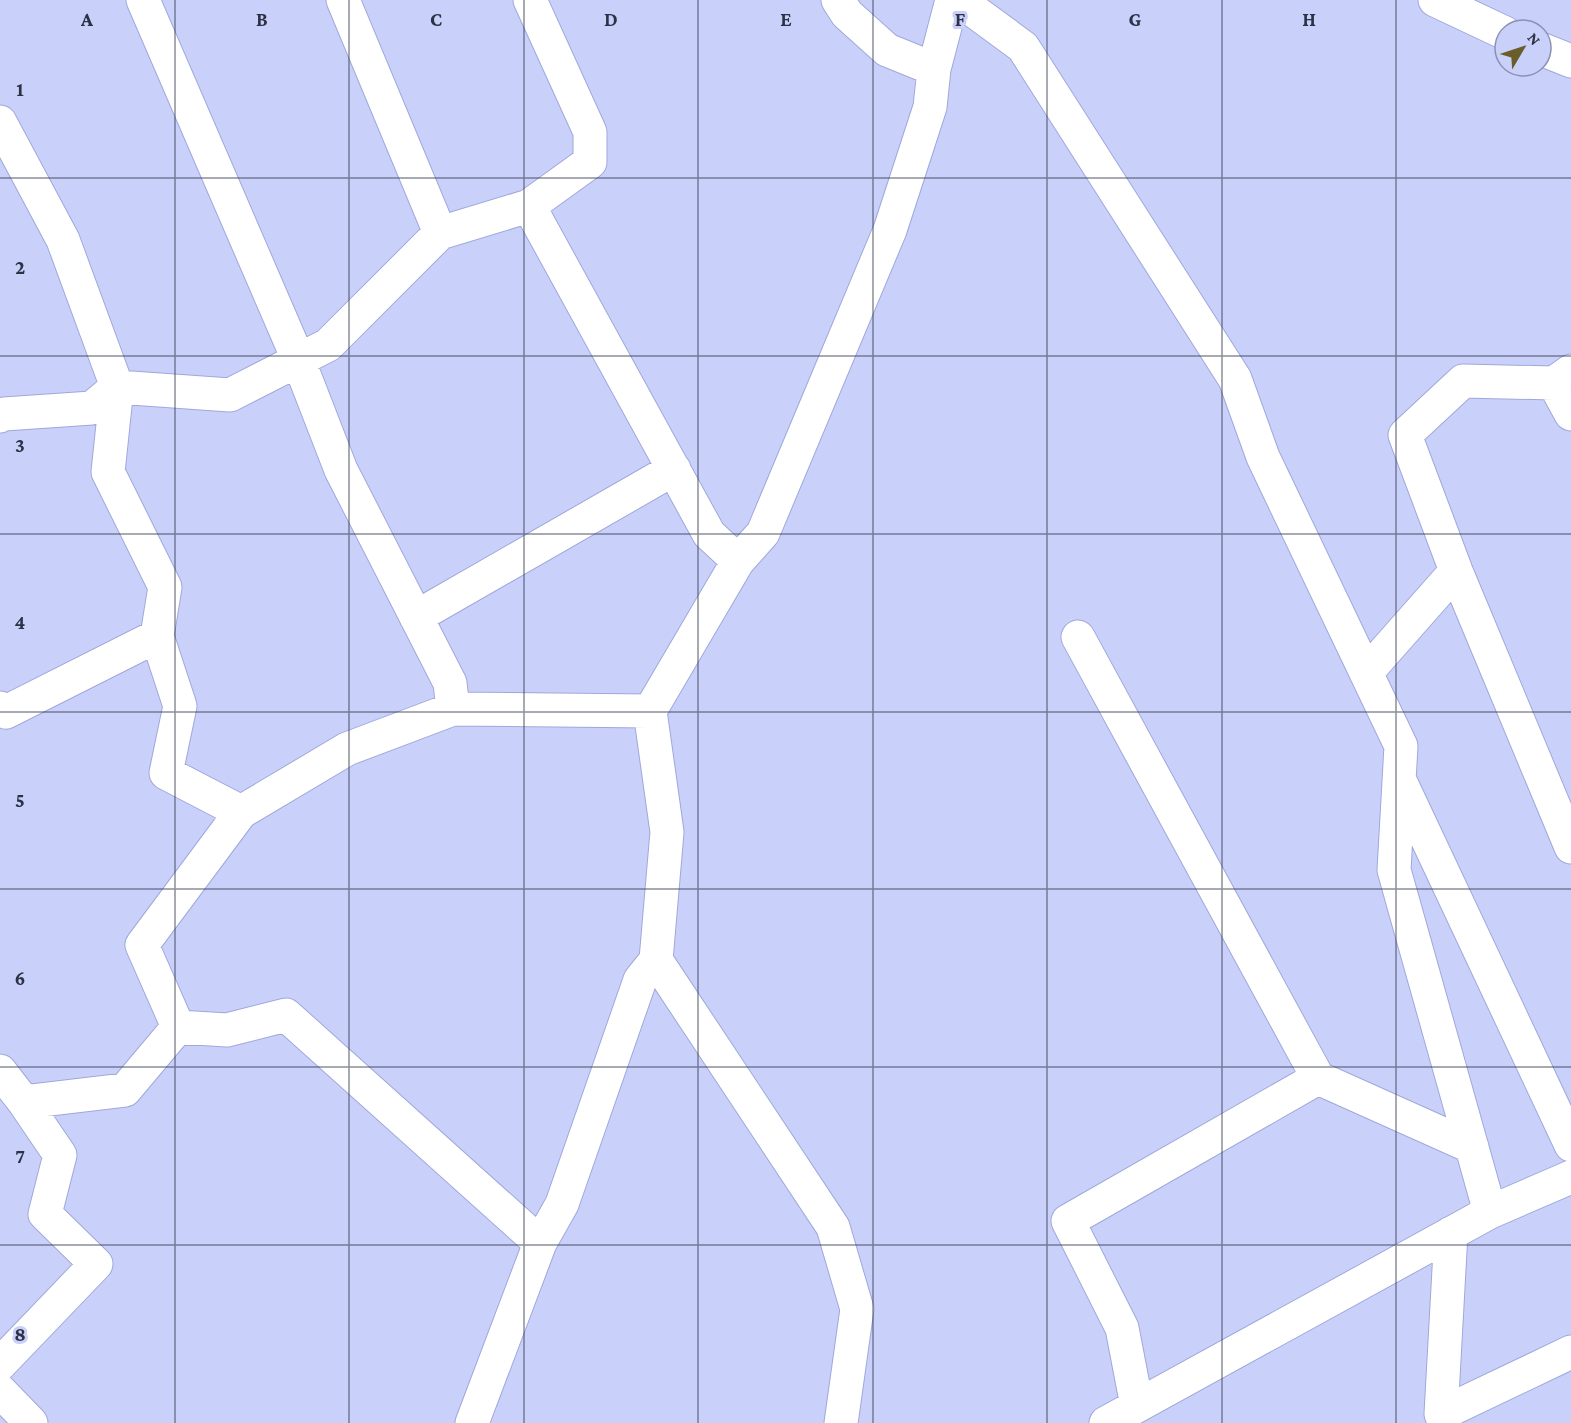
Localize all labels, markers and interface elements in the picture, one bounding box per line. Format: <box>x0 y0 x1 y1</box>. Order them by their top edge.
text: A <box>80 8 94 30</box>
text: B <box>256 8 268 30</box>
text: C <box>430 8 442 30</box>
text: D <box>604 8 618 30</box>
text: E <box>780 8 792 30</box>
text: F <box>955 8 966 30</box>
text: G <box>1129 8 1142 30</box>
text: H <box>1302 8 1316 30</box>
north arrow <box>1493 18 1553 78</box>
text: N <box>1524 29 1544 49</box>
text: 1 <box>16 78 24 100</box>
text: 2 <box>15 256 25 278</box>
text: 3 <box>15 434 25 456</box>
text: 4 <box>15 611 26 633</box>
text: 5 <box>15 789 25 811</box>
text: 6 <box>15 967 25 989</box>
text: 7 <box>15 1145 25 1167</box>
text: 8 <box>14 1323 26 1345</box>

